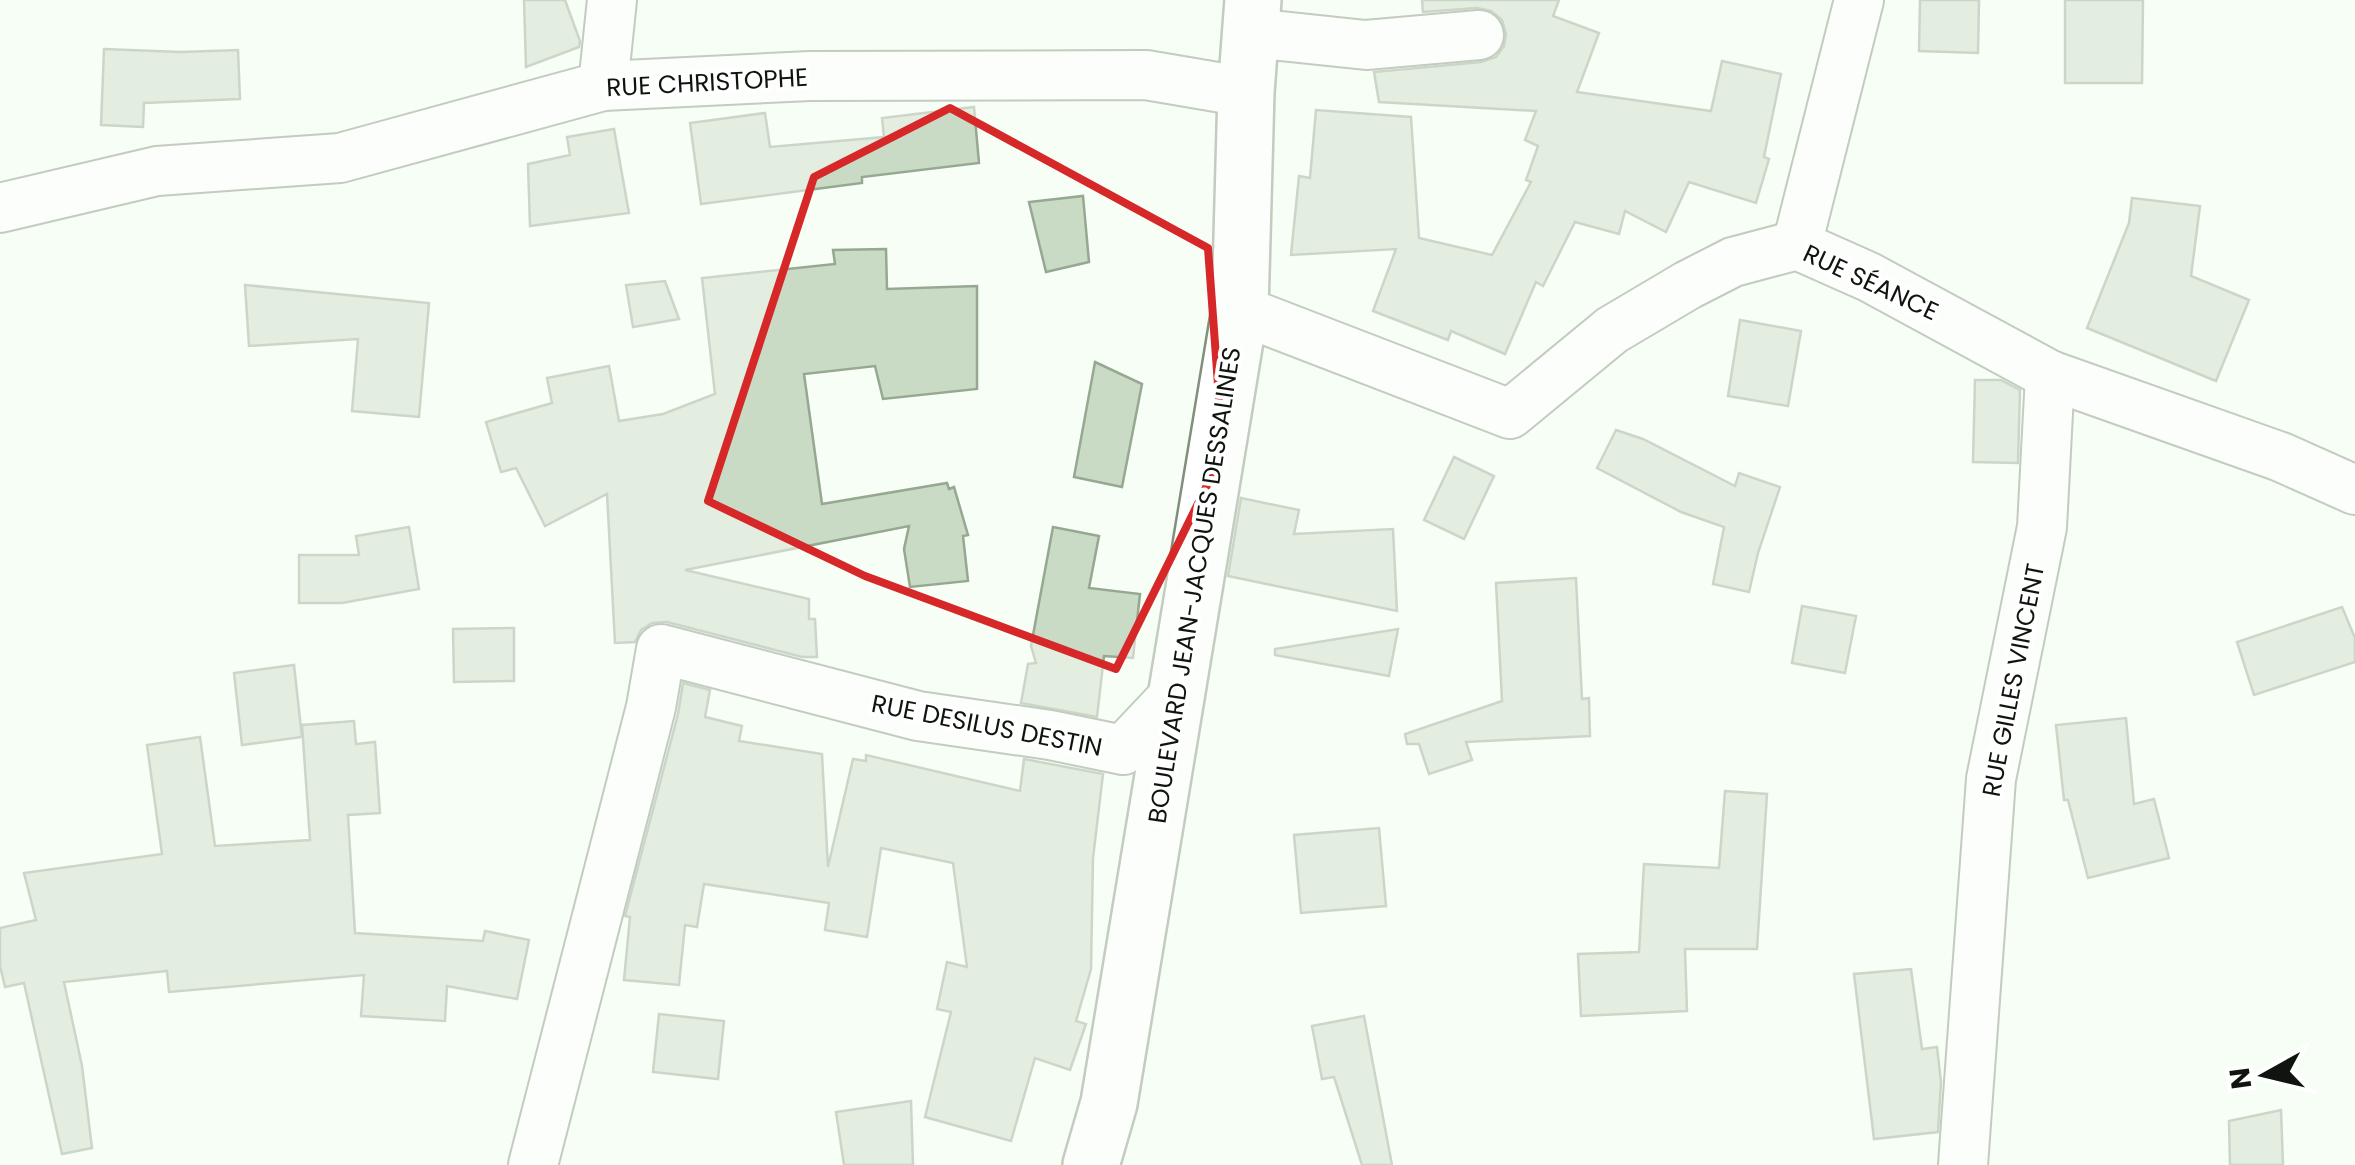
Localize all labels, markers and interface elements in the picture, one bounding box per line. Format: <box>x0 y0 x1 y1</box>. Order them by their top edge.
street label: RUE CHRISTOPHE <box>605 60 809 105</box>
street label: RUE SÉANCE <box>1797 236 1944 329</box>
street label: BOULEVARD JEAN-JACQUES DESSALINES <box>1140 344 1249 826</box>
street label: RUE GILLES VINCENT <box>1974 561 2053 800</box>
street label: RUE DESILUS DESTIN <box>869 686 1105 765</box>
north arrow <box>2215 1025 2315 1125</box>
text: N <box>2220 1065 2262 1092</box>

